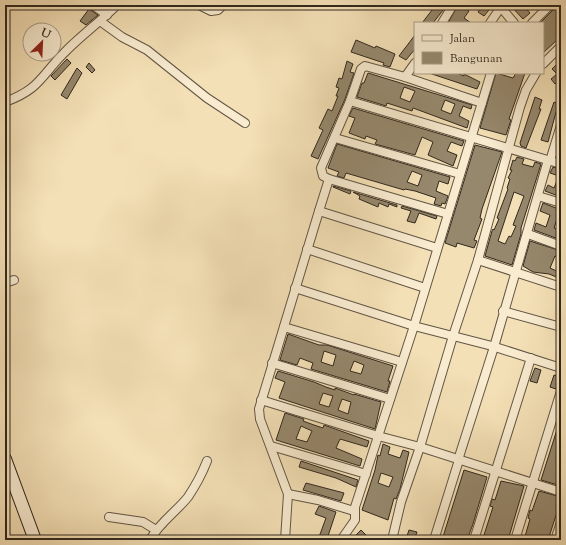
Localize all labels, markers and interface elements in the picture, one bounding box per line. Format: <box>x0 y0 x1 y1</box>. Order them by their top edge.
north arrow <box>22 22 62 62</box>
legend <box>414 22 544 74</box>
text: U <box>37 24 53 43</box>
text: Jalan <box>449 30 475 48</box>
text: Bangunan <box>450 50 503 68</box>

